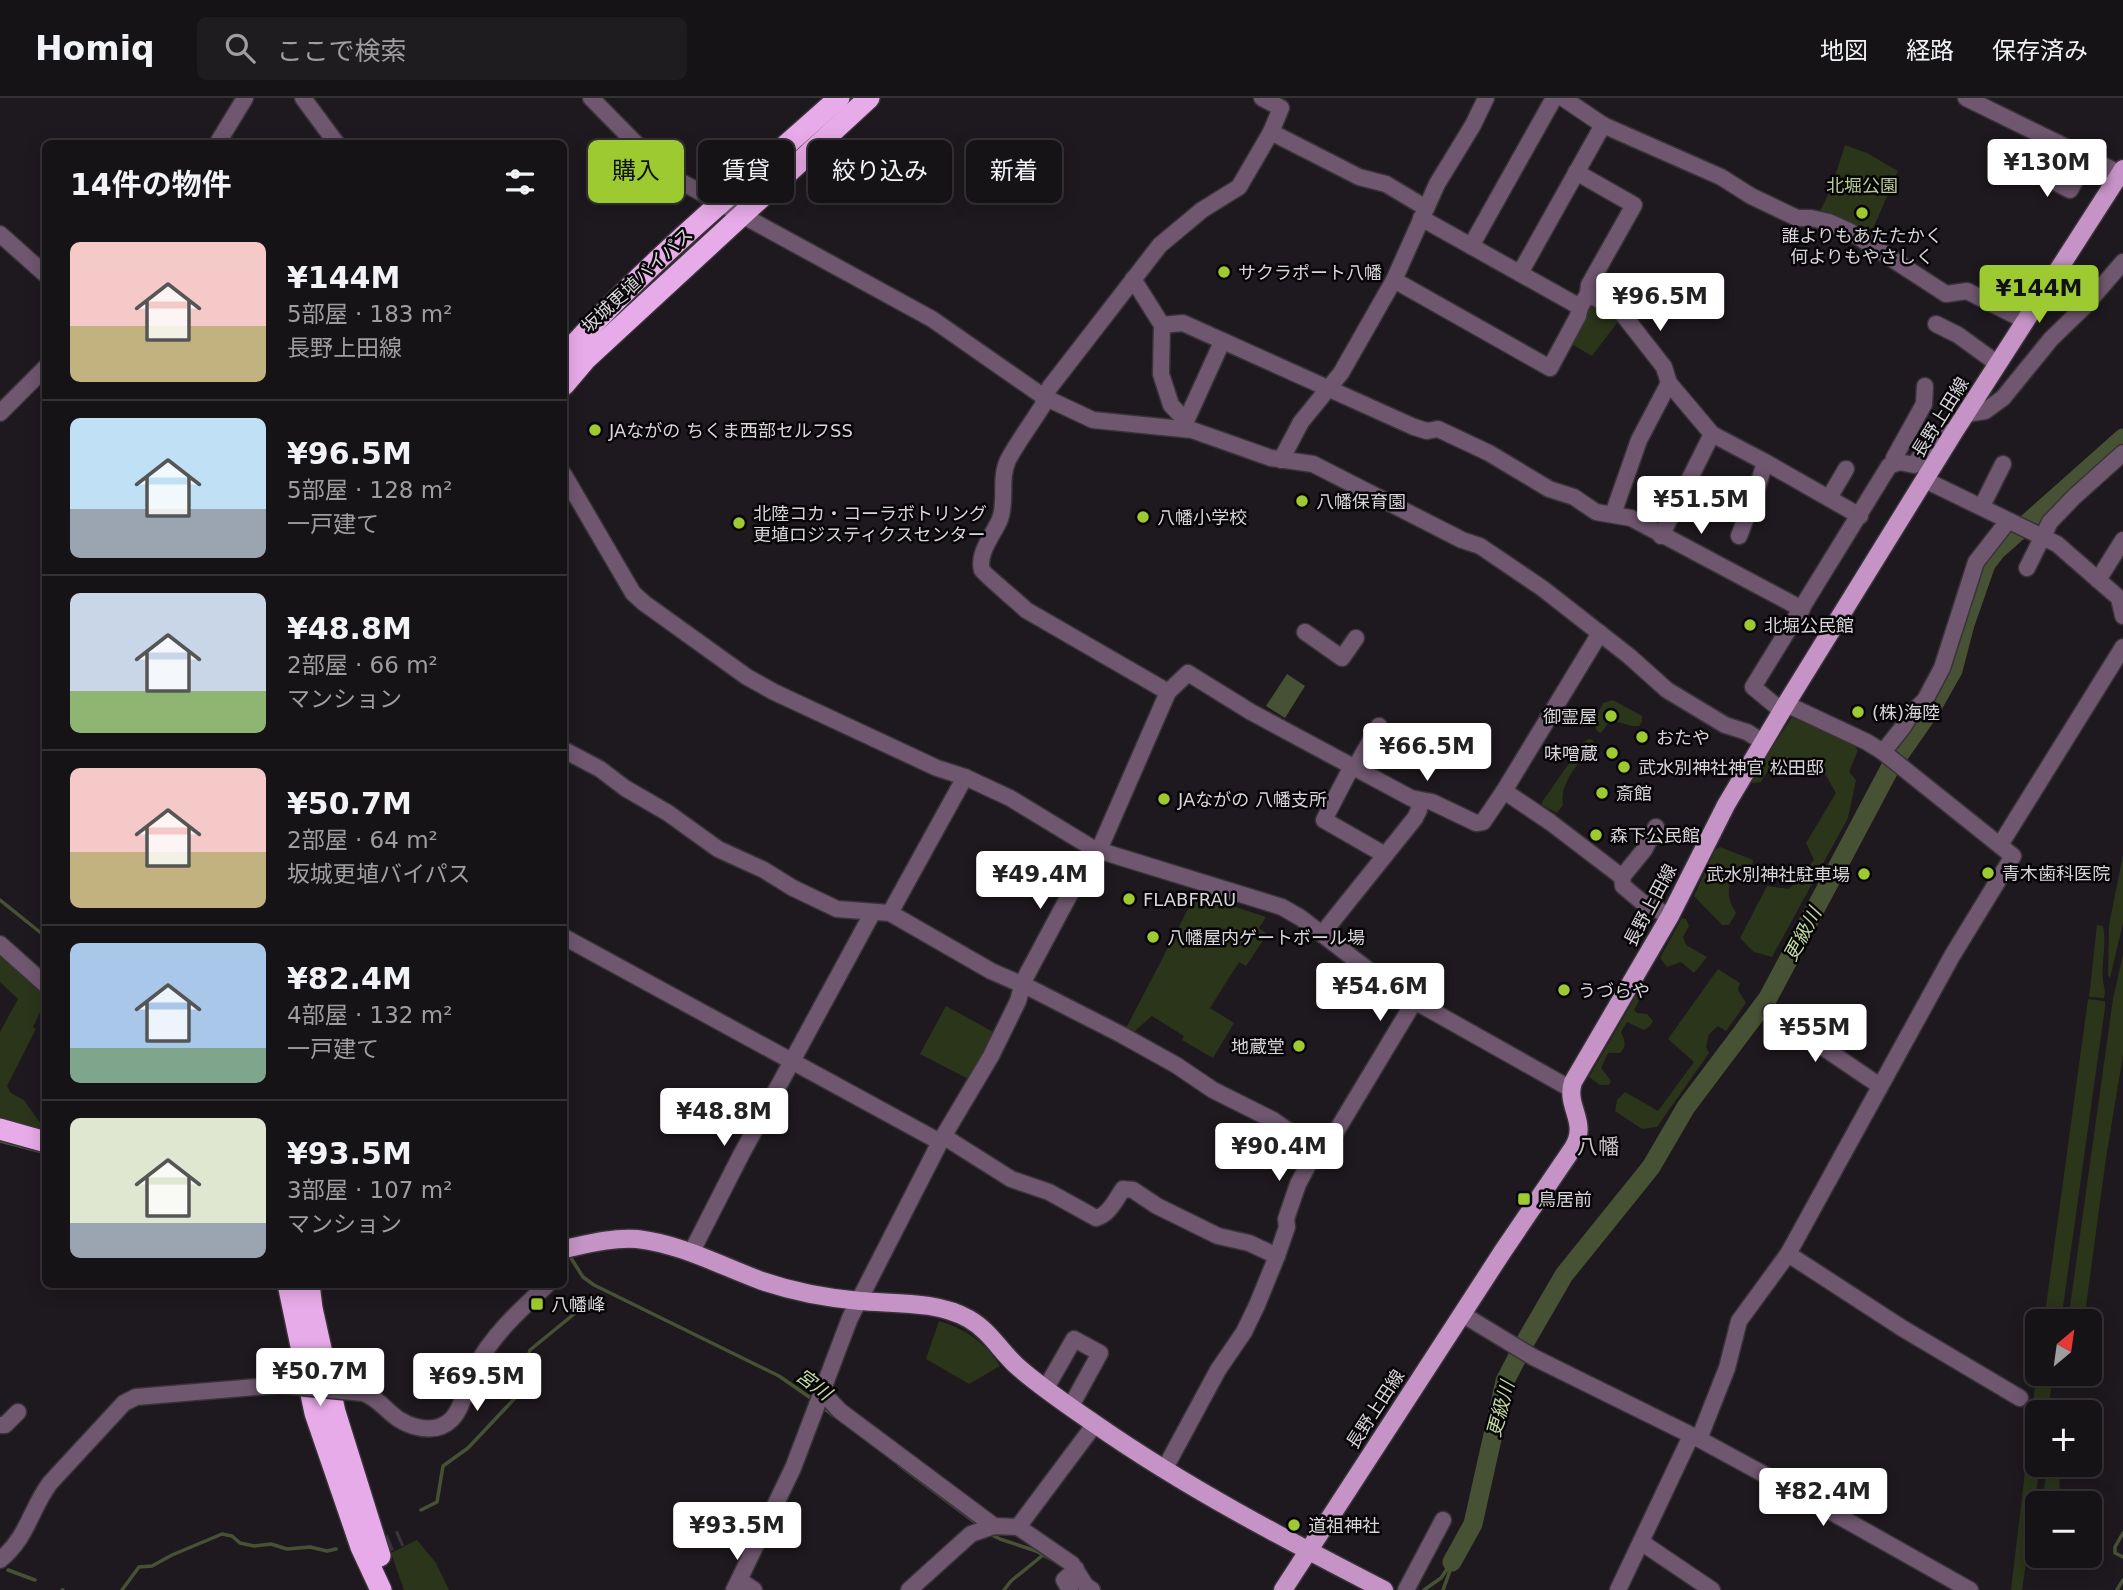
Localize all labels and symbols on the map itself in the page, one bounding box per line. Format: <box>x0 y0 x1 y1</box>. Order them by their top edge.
pin: ¥130M <box>1998 140 2096 199</box>
park label: 北堀公園 <box>1826 175 1898 196</box>
marker: 誰よりもあたたかく 何よりもやさしく <box>1854 205 1870 221</box>
street label: 坂城更埴バイパス <box>577 223 697 337</box>
place label: 誰よりもあたたかく 何よりもやさしく <box>1781 225 1943 267</box>
place label: サクラポート八幡 <box>1238 262 1382 283</box>
marker: サクラポート八幡 <box>1216 264 1232 280</box>
pin: ¥144M <box>1990 266 2088 325</box>
pin: ¥96.5M <box>1603 274 1717 333</box>
street label: 長野上田線 <box>1907 373 1973 461</box>
place label: JAながの ちくま西部セルフSS <box>608 420 853 441</box>
marker: JAながの ちくま西部セルフSS <box>587 422 603 438</box>
pin: ¥51.5M <box>1644 476 1758 536</box>
place label: 八幡保育園 <box>1316 491 1406 512</box>
marker: 八幡保育園 <box>1294 493 1310 509</box>
place label: 北陸コカ・コーラボトリング 更埴ロジスティクスセンター <box>753 503 987 545</box>
place label: 八幡小学校 <box>1157 507 1247 528</box>
marker: 八幡小学校 <box>1135 509 1151 525</box>
marker: 北陸コカ・コーラボトリング 更埴ロジスティクスセンター <box>731 515 747 531</box>
place label: 北堀公民館 <box>1764 615 1854 636</box>
marker: 北堀公民館 <box>1742 617 1758 633</box>
place label: (株)海陸 <box>1872 702 1940 723</box>
marker: (株)海陸 <box>1850 704 1866 720</box>
place label: 御霊屋 <box>1543 706 1597 727</box>
marker: 御霊屋 <box>1603 708 1619 724</box>
pin: ¥66.5M <box>1370 724 1484 783</box>
place label: おたや <box>1656 727 1710 748</box>
marker: おたや <box>1634 729 1650 745</box>
place label: 味噌蔵 <box>1544 743 1598 764</box>
marker: 味噌蔵 <box>1604 745 1620 761</box>
place label: 武水別神社神官 松田邸 <box>1638 757 1824 778</box>
marker: 武水別神社神官 松田邸 <box>1616 759 1632 775</box>
place label: 斎館 <box>1616 783 1652 804</box>
marker: 斎館 <box>1594 785 1610 801</box>
place label: JAながの 八幡支所 <box>1177 789 1327 810</box>
marker: JAながの 八幡支所 <box>1156 791 1172 807</box>
place label: 森下公民館 <box>1610 825 1700 846</box>
marker: 森下公民館 <box>1588 827 1604 843</box>
pin: ¥49.4M <box>983 852 1097 911</box>
street label: 長野上田線 <box>1620 860 1680 950</box>
place label: 青木歯科医院 <box>2002 863 2110 884</box>
place label: 武水別神社駐車場 <box>1706 864 1850 885</box>
marker: 青木歯科医院 <box>1980 865 1996 881</box>
marker: 武水別神社駐車場 <box>1856 866 1872 882</box>
place label: FLABFRAU <box>1143 889 1236 910</box>
marker: FLABFRAU <box>1121 891 1137 907</box>
water label: 更級川 <box>1779 902 1826 964</box>
place label: 八幡屋内ゲートボール場 <box>1167 927 1365 948</box>
marker: 八幡屋内ゲートボール場 <box>1145 929 1161 945</box>
pin: ¥54.6M <box>1323 964 1437 1023</box>
place label: うづらや <box>1578 980 1650 1001</box>
marker: うづらや <box>1556 982 1572 998</box>
pin: ¥55M <box>1774 1004 1856 1064</box>
place label: 地蔵堂 <box>1231 1036 1285 1057</box>
marker: 地蔵堂 <box>1291 1038 1307 1054</box>
pin: ¥48.8M <box>667 1088 781 1148</box>
pin: ¥90.4M <box>1222 1124 1336 1183</box>
district label: 八幡 <box>1577 1135 1619 1159</box>
place label: 鳥居前 <box>1538 1189 1592 1210</box>
marker: 鳥居前 <box>1516 1191 1532 1207</box>
place label: 八幡峰 <box>551 1294 605 1315</box>
marker: 八幡峰 <box>529 1296 545 1312</box>
north arrow <box>2025 1309 2102 1386</box>
pin: ¥50.7M <box>263 1348 377 1408</box>
pin: ¥69.5M <box>420 1354 534 1413</box>
water label: 宮川 <box>792 1364 837 1405</box>
street label: 長野上田線 <box>1342 1366 1408 1452</box>
water label: 更級川 <box>1482 1377 1519 1439</box>
pin: ¥82.4M <box>1766 1468 1880 1528</box>
pin: ¥93.5M <box>680 1502 794 1562</box>
place label: 道祖神社 <box>1308 1515 1380 1536</box>
marker: 道祖神社 <box>1286 1517 1302 1533</box>

